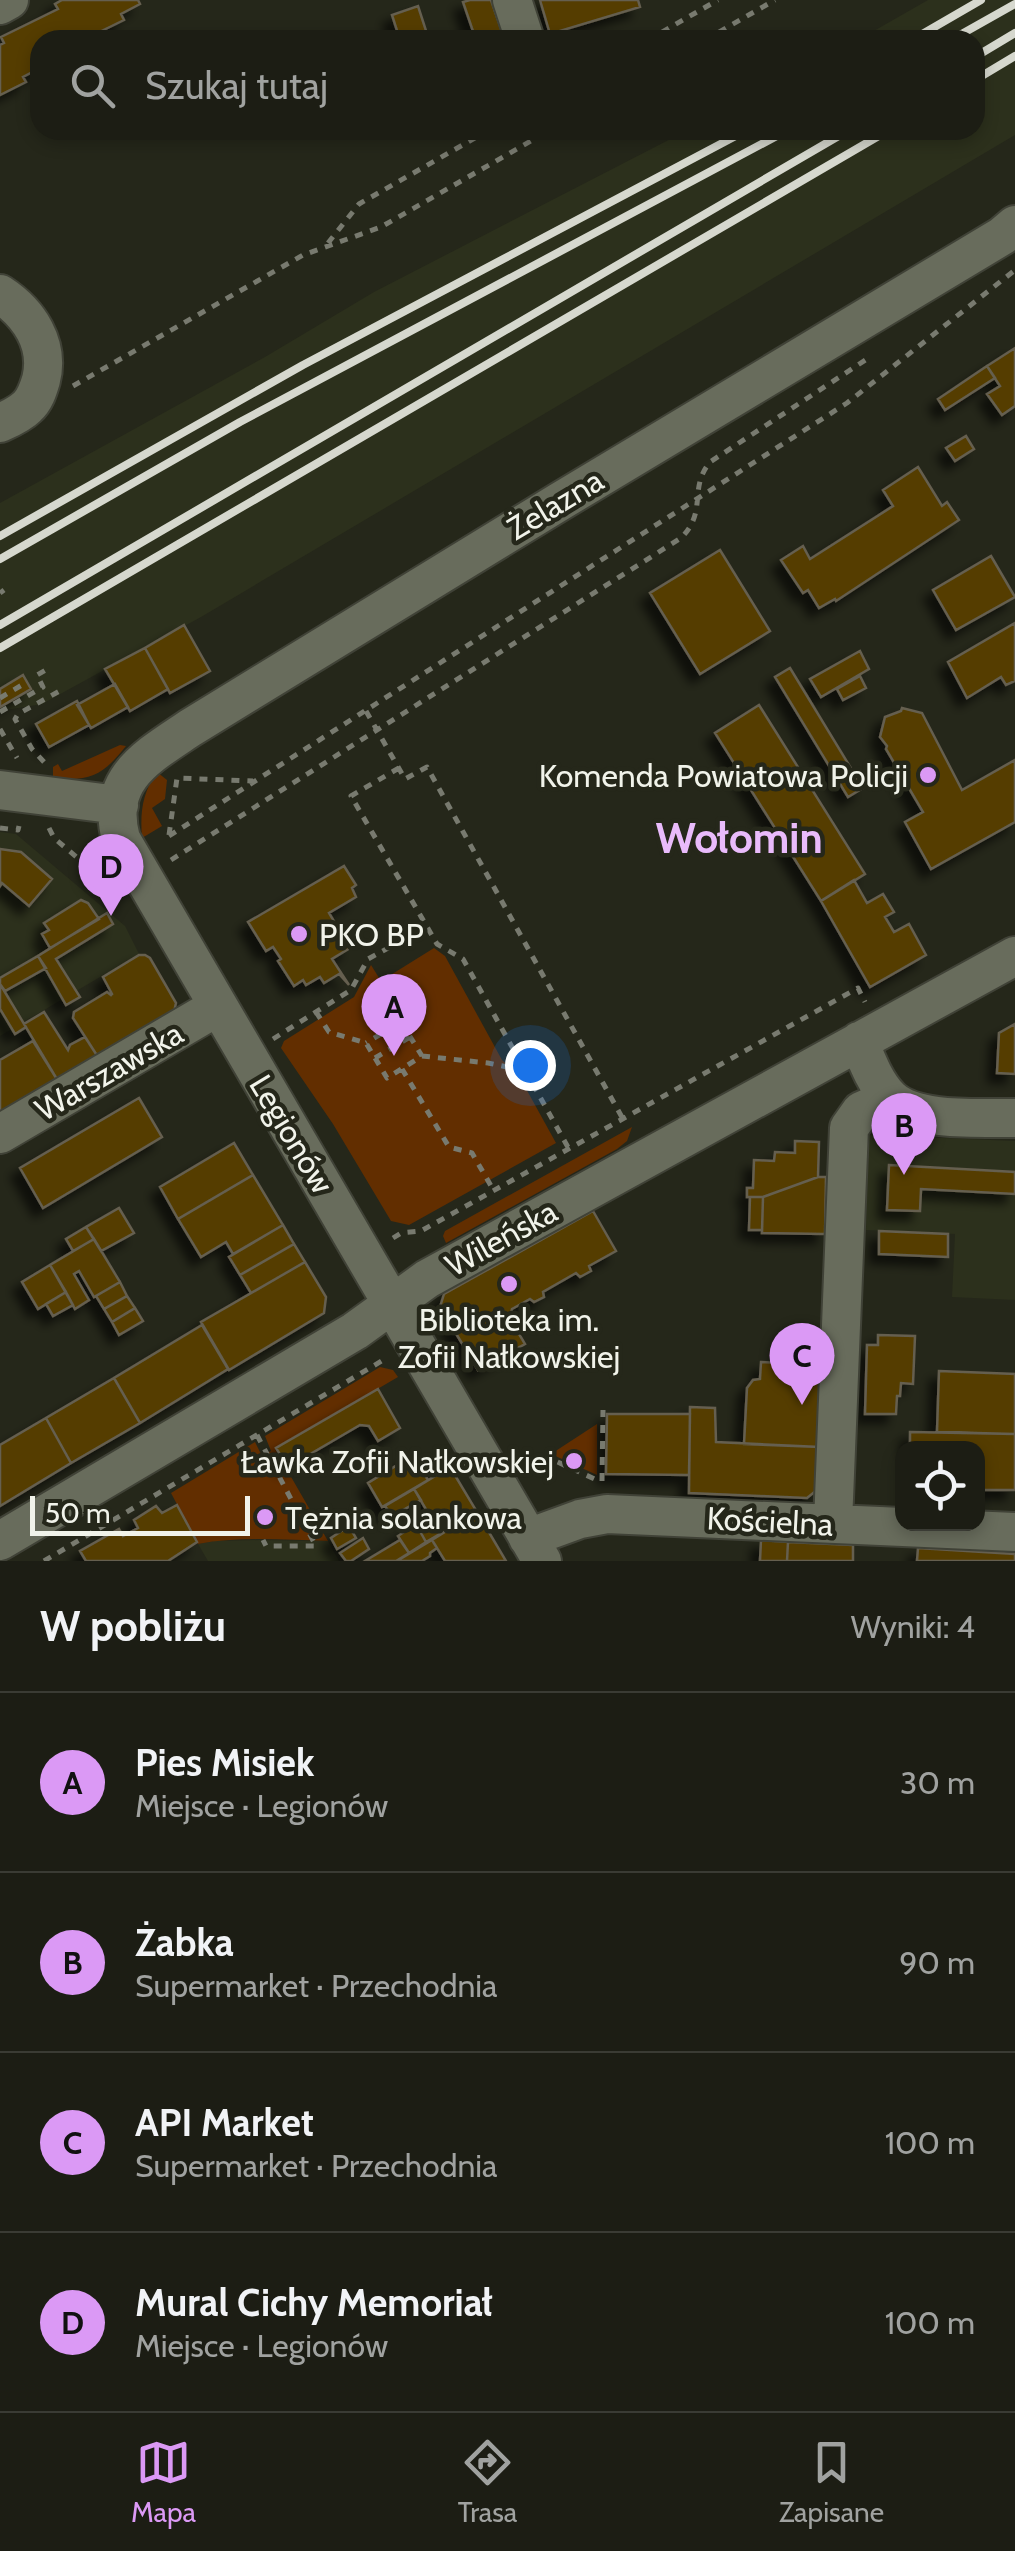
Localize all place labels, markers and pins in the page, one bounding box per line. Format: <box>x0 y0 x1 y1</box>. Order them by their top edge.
place label: Komenda Powiatowa Policji <box>539 756 908 795</box>
marker: Komenda Powiatowa Policji <box>917 764 939 786</box>
pin: D <box>78 834 144 916</box>
place label: PKO BP <box>319 915 424 954</box>
marker: PKO BP <box>288 923 310 945</box>
pin: A <box>362 974 426 1056</box>
pin: B <box>872 1092 936 1175</box>
marker: Biblioteka im. Zofii Nałkowskiej <box>498 1273 520 1295</box>
place label: Biblioteka im. Zofii Nałkowskiej <box>398 1300 620 1376</box>
pin: C <box>770 1322 834 1405</box>
place label: Ławka Zofii Nałkowskiej <box>241 1442 554 1481</box>
marker: Ławka Zofii Nałkowskiej <box>563 1450 585 1472</box>
place label: Tężnia solankowa <box>285 1498 523 1537</box>
marker: Tężnia solankowa <box>254 1506 276 1528</box>

